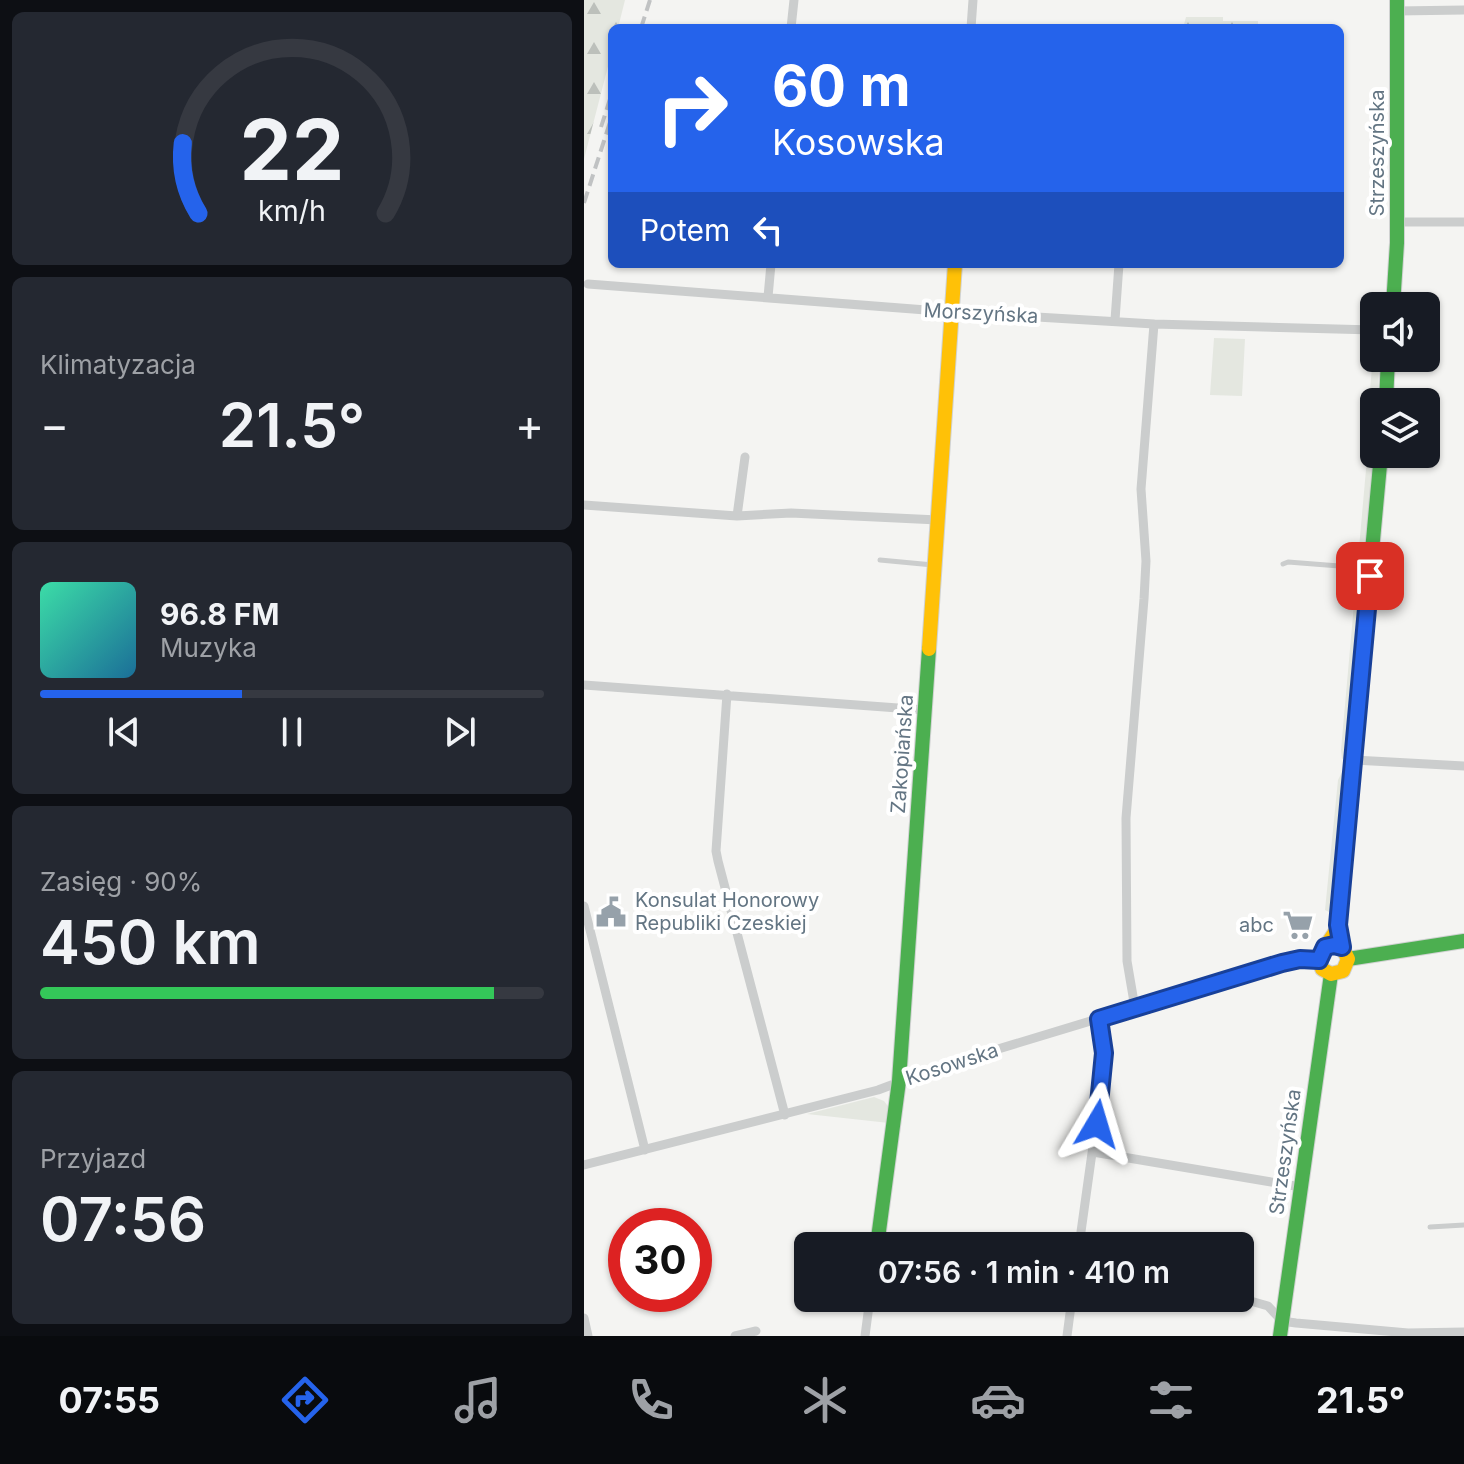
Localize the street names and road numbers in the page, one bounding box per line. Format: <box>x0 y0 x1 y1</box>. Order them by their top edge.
street label: Strzeszyńska <box>1365 90 1389 216</box>
street label: Morszyńska <box>923 298 1039 328</box>
street label: Zakopiańska <box>886 694 918 814</box>
street label: Kosowska <box>903 1038 1001 1090</box>
street label: Strzeszyńska <box>1264 1088 1306 1216</box>

